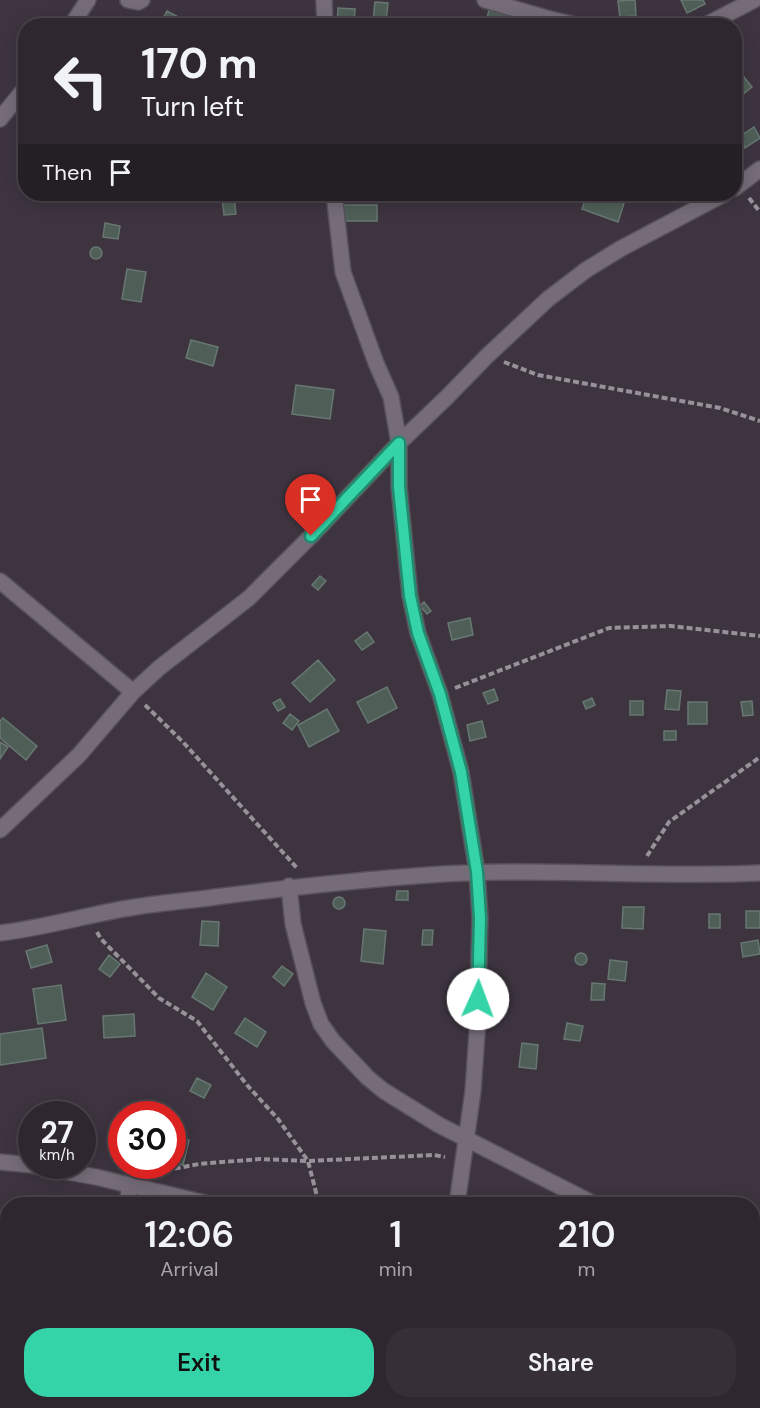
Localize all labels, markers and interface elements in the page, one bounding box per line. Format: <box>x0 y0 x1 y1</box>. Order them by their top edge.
text: 170 m <box>141 36 258 91</box>
icon: left <box>42 42 120 120</box>
text: Turn left <box>141 89 244 124</box>
icon: arrive <box>104 156 137 189</box>
text: Then <box>42 158 92 187</box>
pin <box>285 474 336 536</box>
icon: arrive <box>294 483 327 516</box>
position arrow <box>446 967 510 1031</box>
speed limit sign: 30 <box>108 1101 186 1179</box>
text: 27 <box>40 1113 74 1152</box>
text: km/h <box>39 1145 75 1165</box>
text: 12:06 <box>144 1211 234 1258</box>
text: 1 <box>389 1211 402 1258</box>
text: 210 <box>557 1211 616 1258</box>
text: Arrival <box>160 1256 218 1282</box>
text: min <box>379 1256 413 1282</box>
text: m <box>577 1256 595 1282</box>
button: Exit <box>24 1328 374 1397</box>
button: Share <box>386 1328 736 1397</box>

